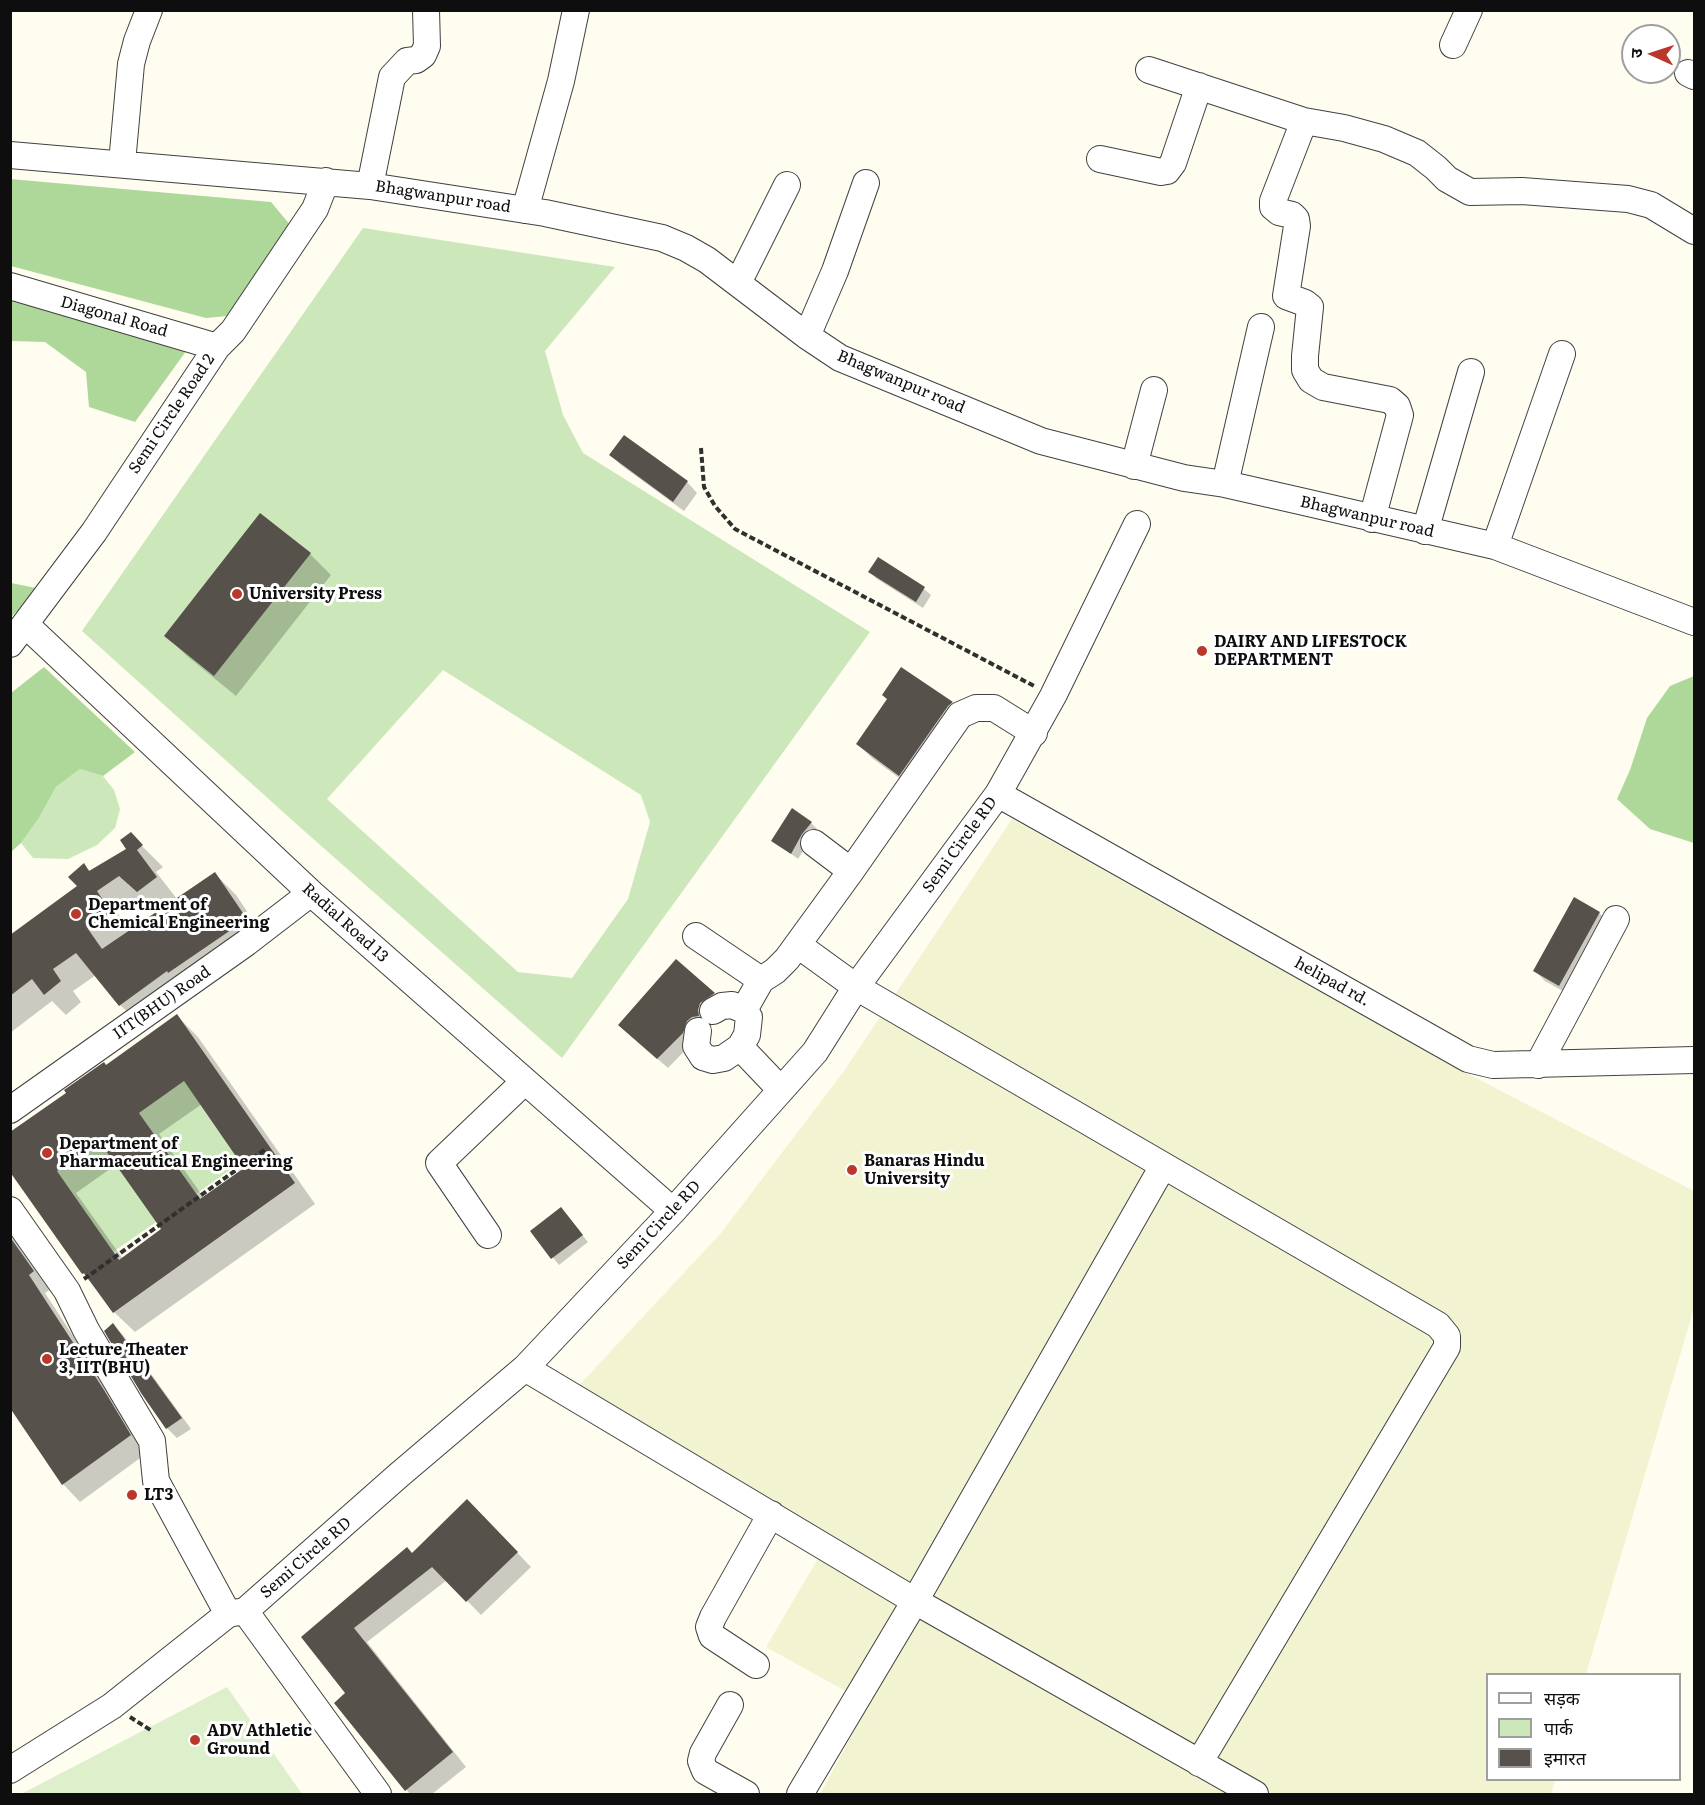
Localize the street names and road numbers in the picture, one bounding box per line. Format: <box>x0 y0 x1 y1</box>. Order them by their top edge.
street label: Bhagwanpur road <box>374 177 512 217</box>
street label: Diagonal Road <box>58 293 170 341</box>
street label: Bhagwanpur road <box>834 346 968 418</box>
street label: Semi Circle Road 2 <box>125 350 219 478</box>
street label: Bhagwanpur road <box>1298 492 1436 542</box>
street label: Semi Circle RD <box>919 793 1001 897</box>
street label: Radial Road 13 <box>298 879 392 967</box>
street label: helipad rd. <box>1291 953 1373 1011</box>
street label: IIT(BHU) Road <box>110 962 214 1044</box>
street label: Semi Circle RD <box>613 1177 705 1273</box>
street label: Semi Circle RD <box>257 1513 355 1603</box>

